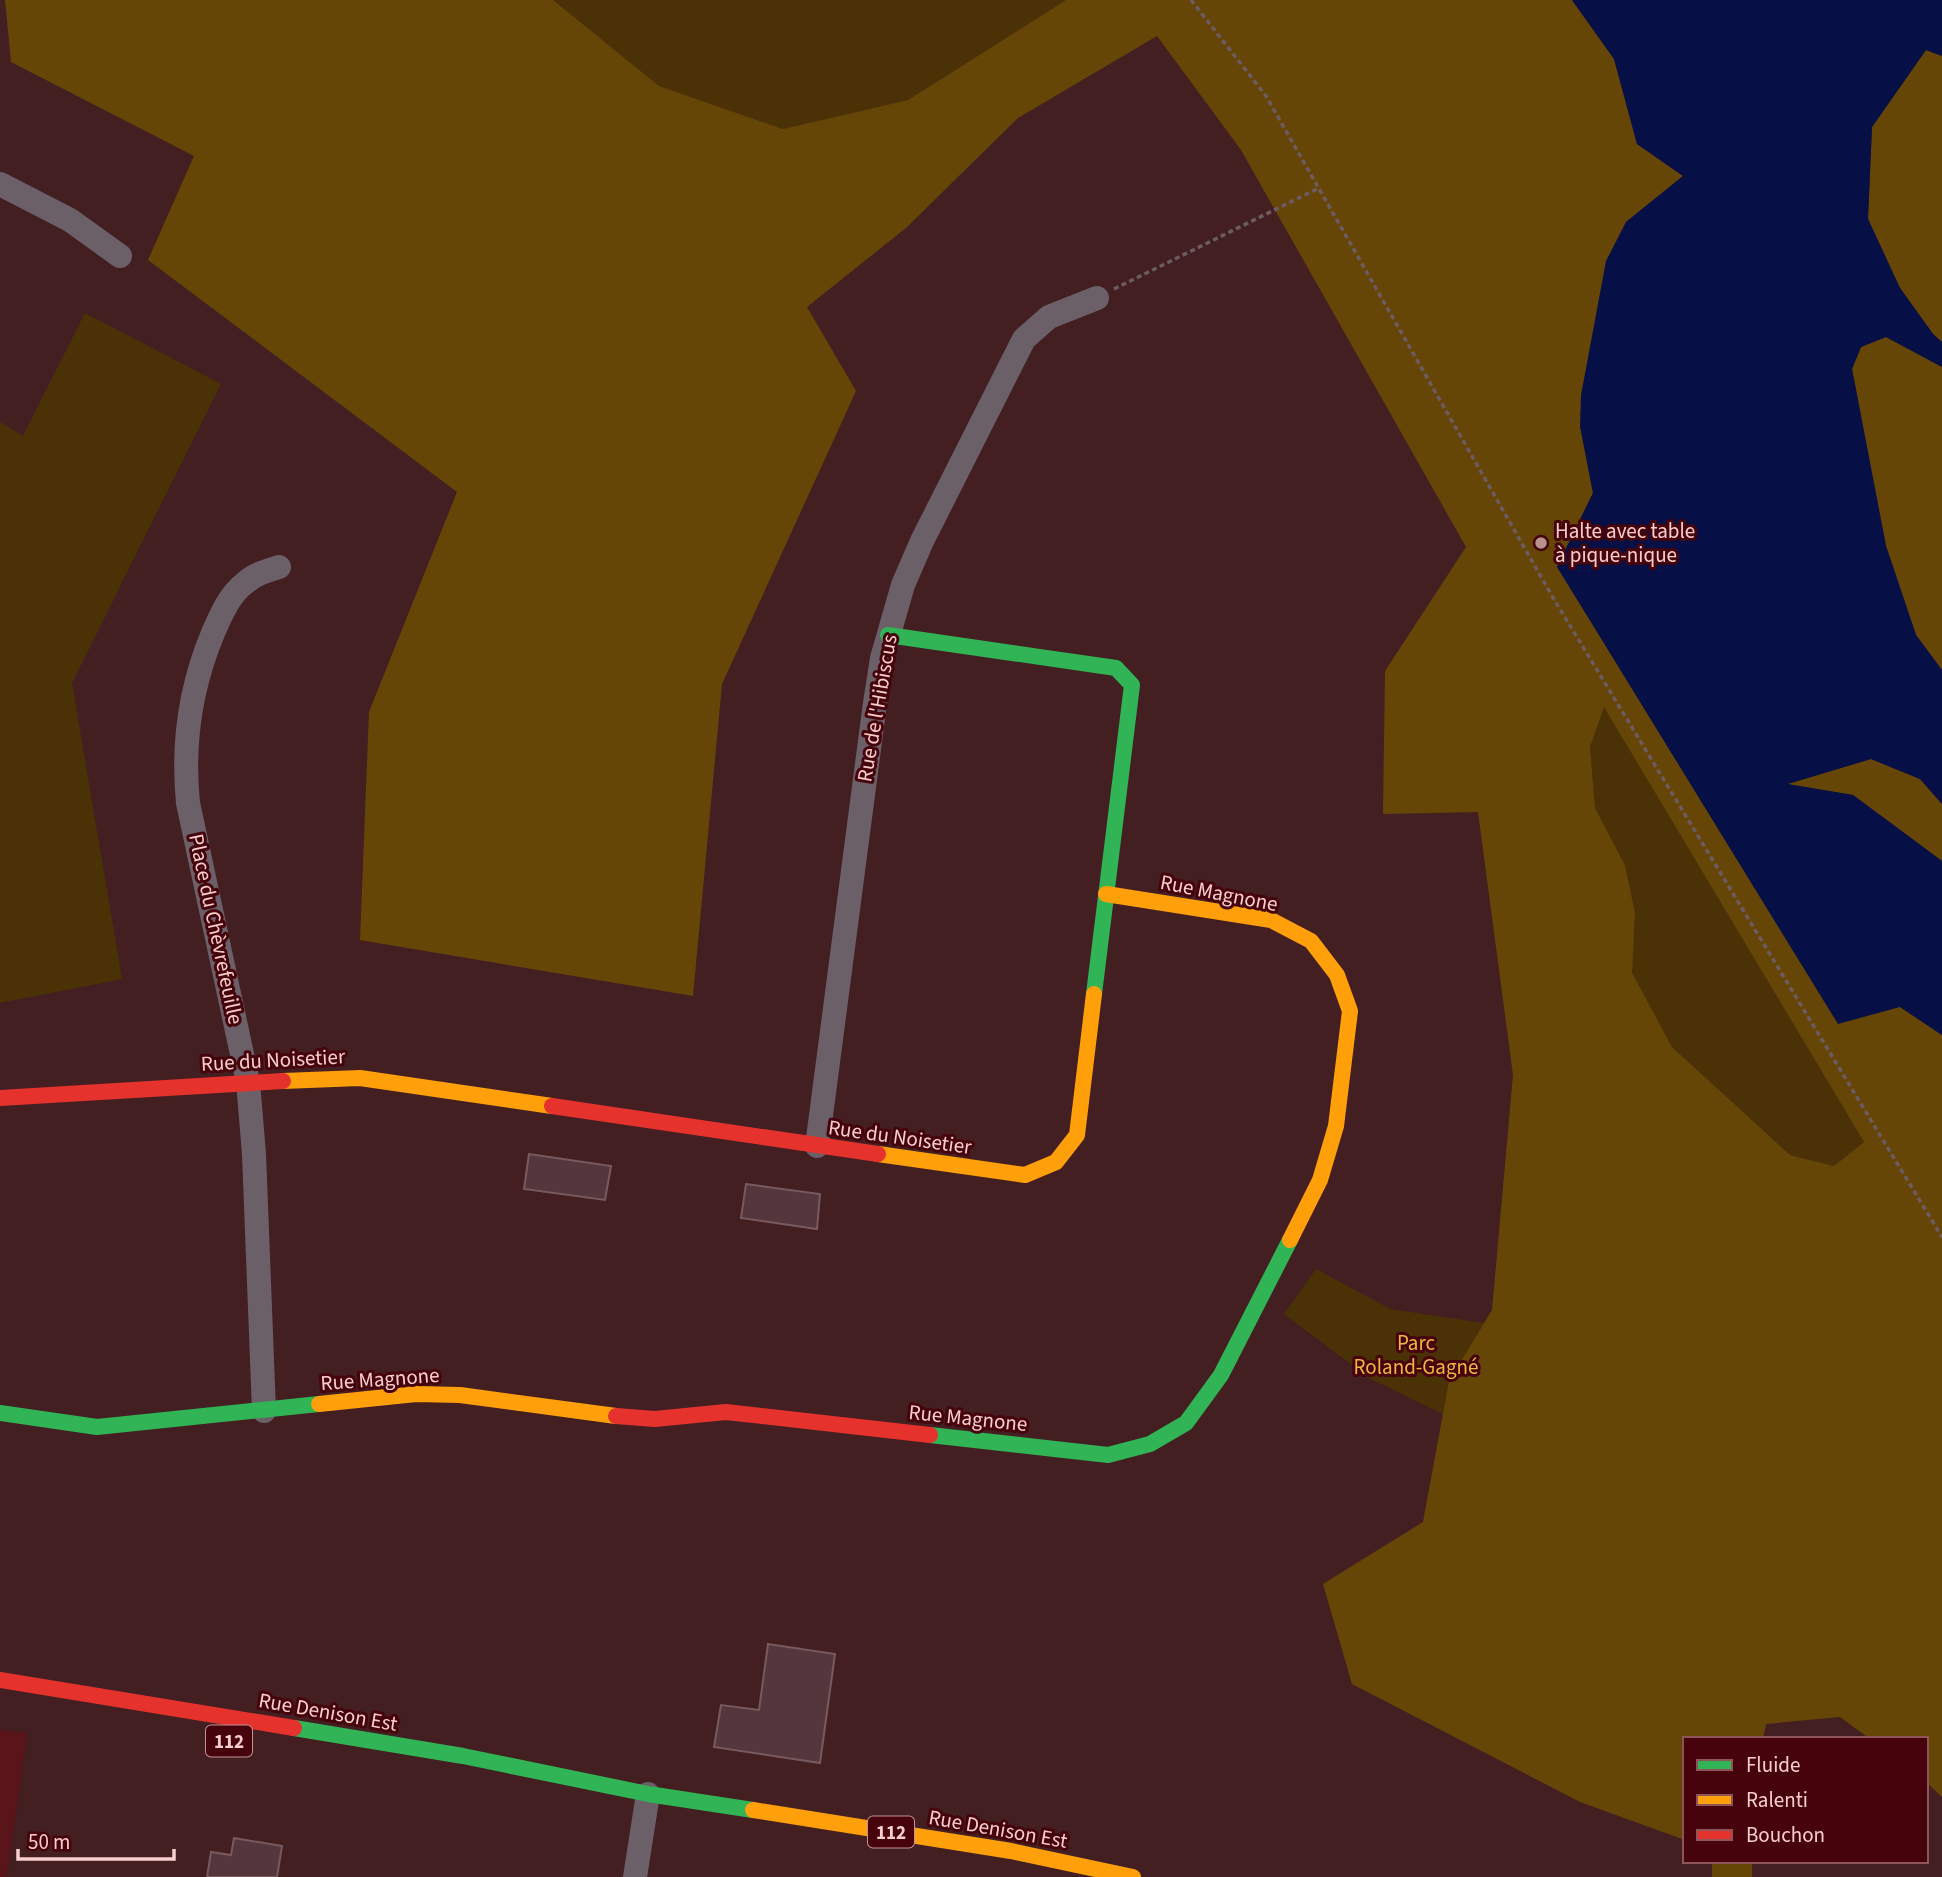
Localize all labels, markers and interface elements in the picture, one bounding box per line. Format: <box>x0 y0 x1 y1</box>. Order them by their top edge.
place label: Halte avec table à pique-nique <box>1555 516 1695 570</box>
marker: Halte avec table à pique-nique <box>1533 535 1549 551</box>
street label: Rue de l'Hibiscus <box>849 632 905 784</box>
street label: Place du Chèvrefeuille <box>181 831 251 1027</box>
street label: Rue Magnone <box>1158 867 1280 919</box>
street label: Rue du Noisetier <box>200 1041 347 1079</box>
street label: Rue du Noisetier <box>826 1112 974 1162</box>
park label: Parc Roland-Gagné <box>1354 1328 1478 1382</box>
street label: Rue Magnone <box>319 1360 441 1398</box>
street label: Rue Magnone <box>907 1397 1029 1439</box>
street label: Rue Denison Est <box>256 1685 400 1739</box>
road number: 112 <box>206 1726 252 1756</box>
legend <box>1683 1737 1928 1863</box>
text: Fluide <box>1746 1750 1800 1780</box>
text: Ralenti <box>1746 1785 1808 1815</box>
street label: Rue Denison Est <box>926 1802 1070 1856</box>
road number: 112 <box>868 1816 914 1848</box>
scale bar <box>18 1818 173 1862</box>
text: Bouchon <box>1746 1820 1825 1850</box>
text: 50 m <box>28 1827 70 1857</box>

